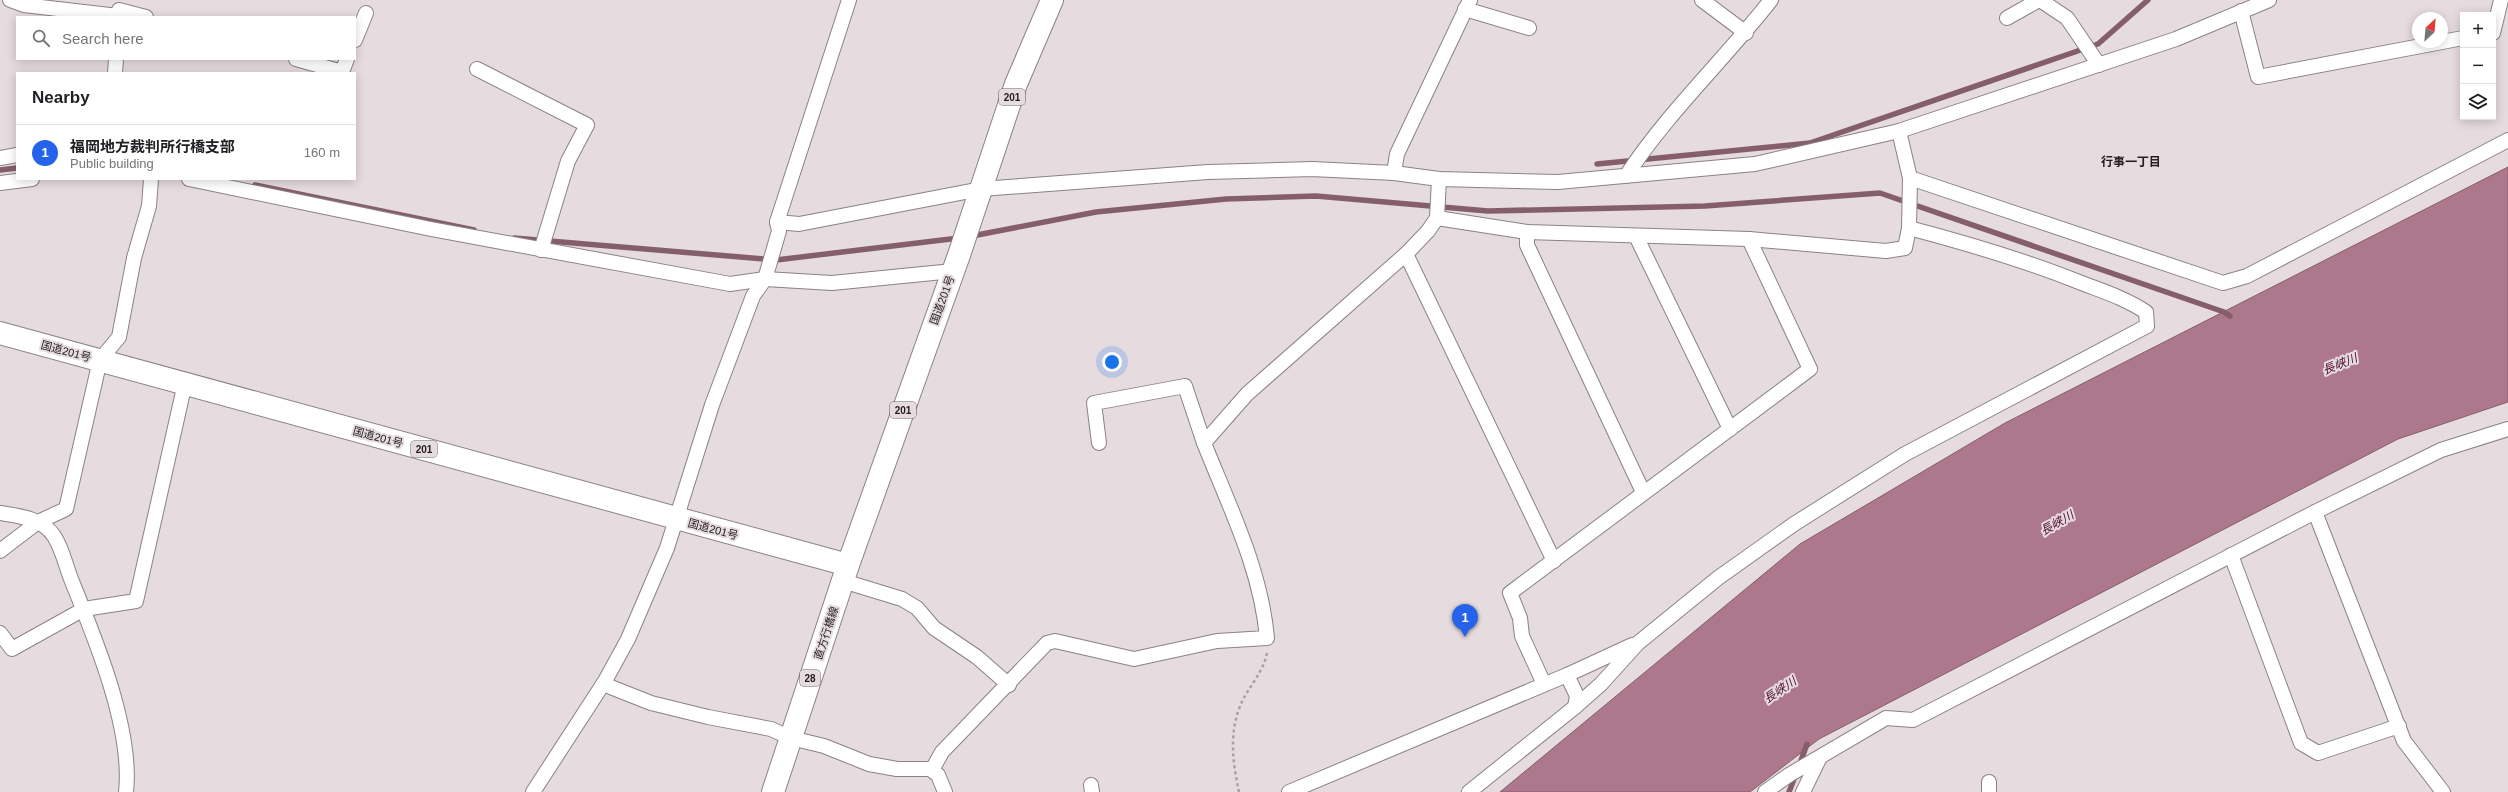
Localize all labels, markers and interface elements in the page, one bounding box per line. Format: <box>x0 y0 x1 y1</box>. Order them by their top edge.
north arrow <box>2412 12 2448 48</box>
map controls <box>2460 12 2496 120</box>
button: + <box>2460 12 2496 48</box>
search box <box>16 16 356 60</box>
icon: search <box>30 27 52 49</box>
text: Search here <box>62 30 144 47</box>
button: − <box>2460 48 2496 84</box>
button: layers <box>2460 84 2496 120</box>
text: Nearby <box>32 88 90 107</box>
road number: 201 <box>999 89 1025 105</box>
text: 福岡地方裁判所行橋支部 <box>70 138 235 155</box>
text: 1 <box>41 145 49 160</box>
text: 160 m <box>304 145 340 160</box>
district label: 行事一丁目 <box>2101 155 2161 169</box>
text: Public building <box>70 156 154 171</box>
street label: 国道201号 <box>928 274 956 326</box>
street label: 国道201号 <box>40 339 92 363</box>
water label: 長峡川 <box>2321 350 2361 377</box>
your location <box>1102 352 1122 372</box>
road number: 201 <box>890 402 916 418</box>
street label: 国道201号 <box>352 425 404 449</box>
road number: 201 <box>411 441 437 457</box>
water label: 長峡川 <box>2038 507 2078 538</box>
street label: 国道201号 <box>687 517 739 541</box>
pin: 1 <box>1452 604 1478 637</box>
street label: 直方行橋線 <box>812 605 840 661</box>
road number: 28 <box>800 670 820 686</box>
water label: 長峡川 <box>1761 673 1800 706</box>

